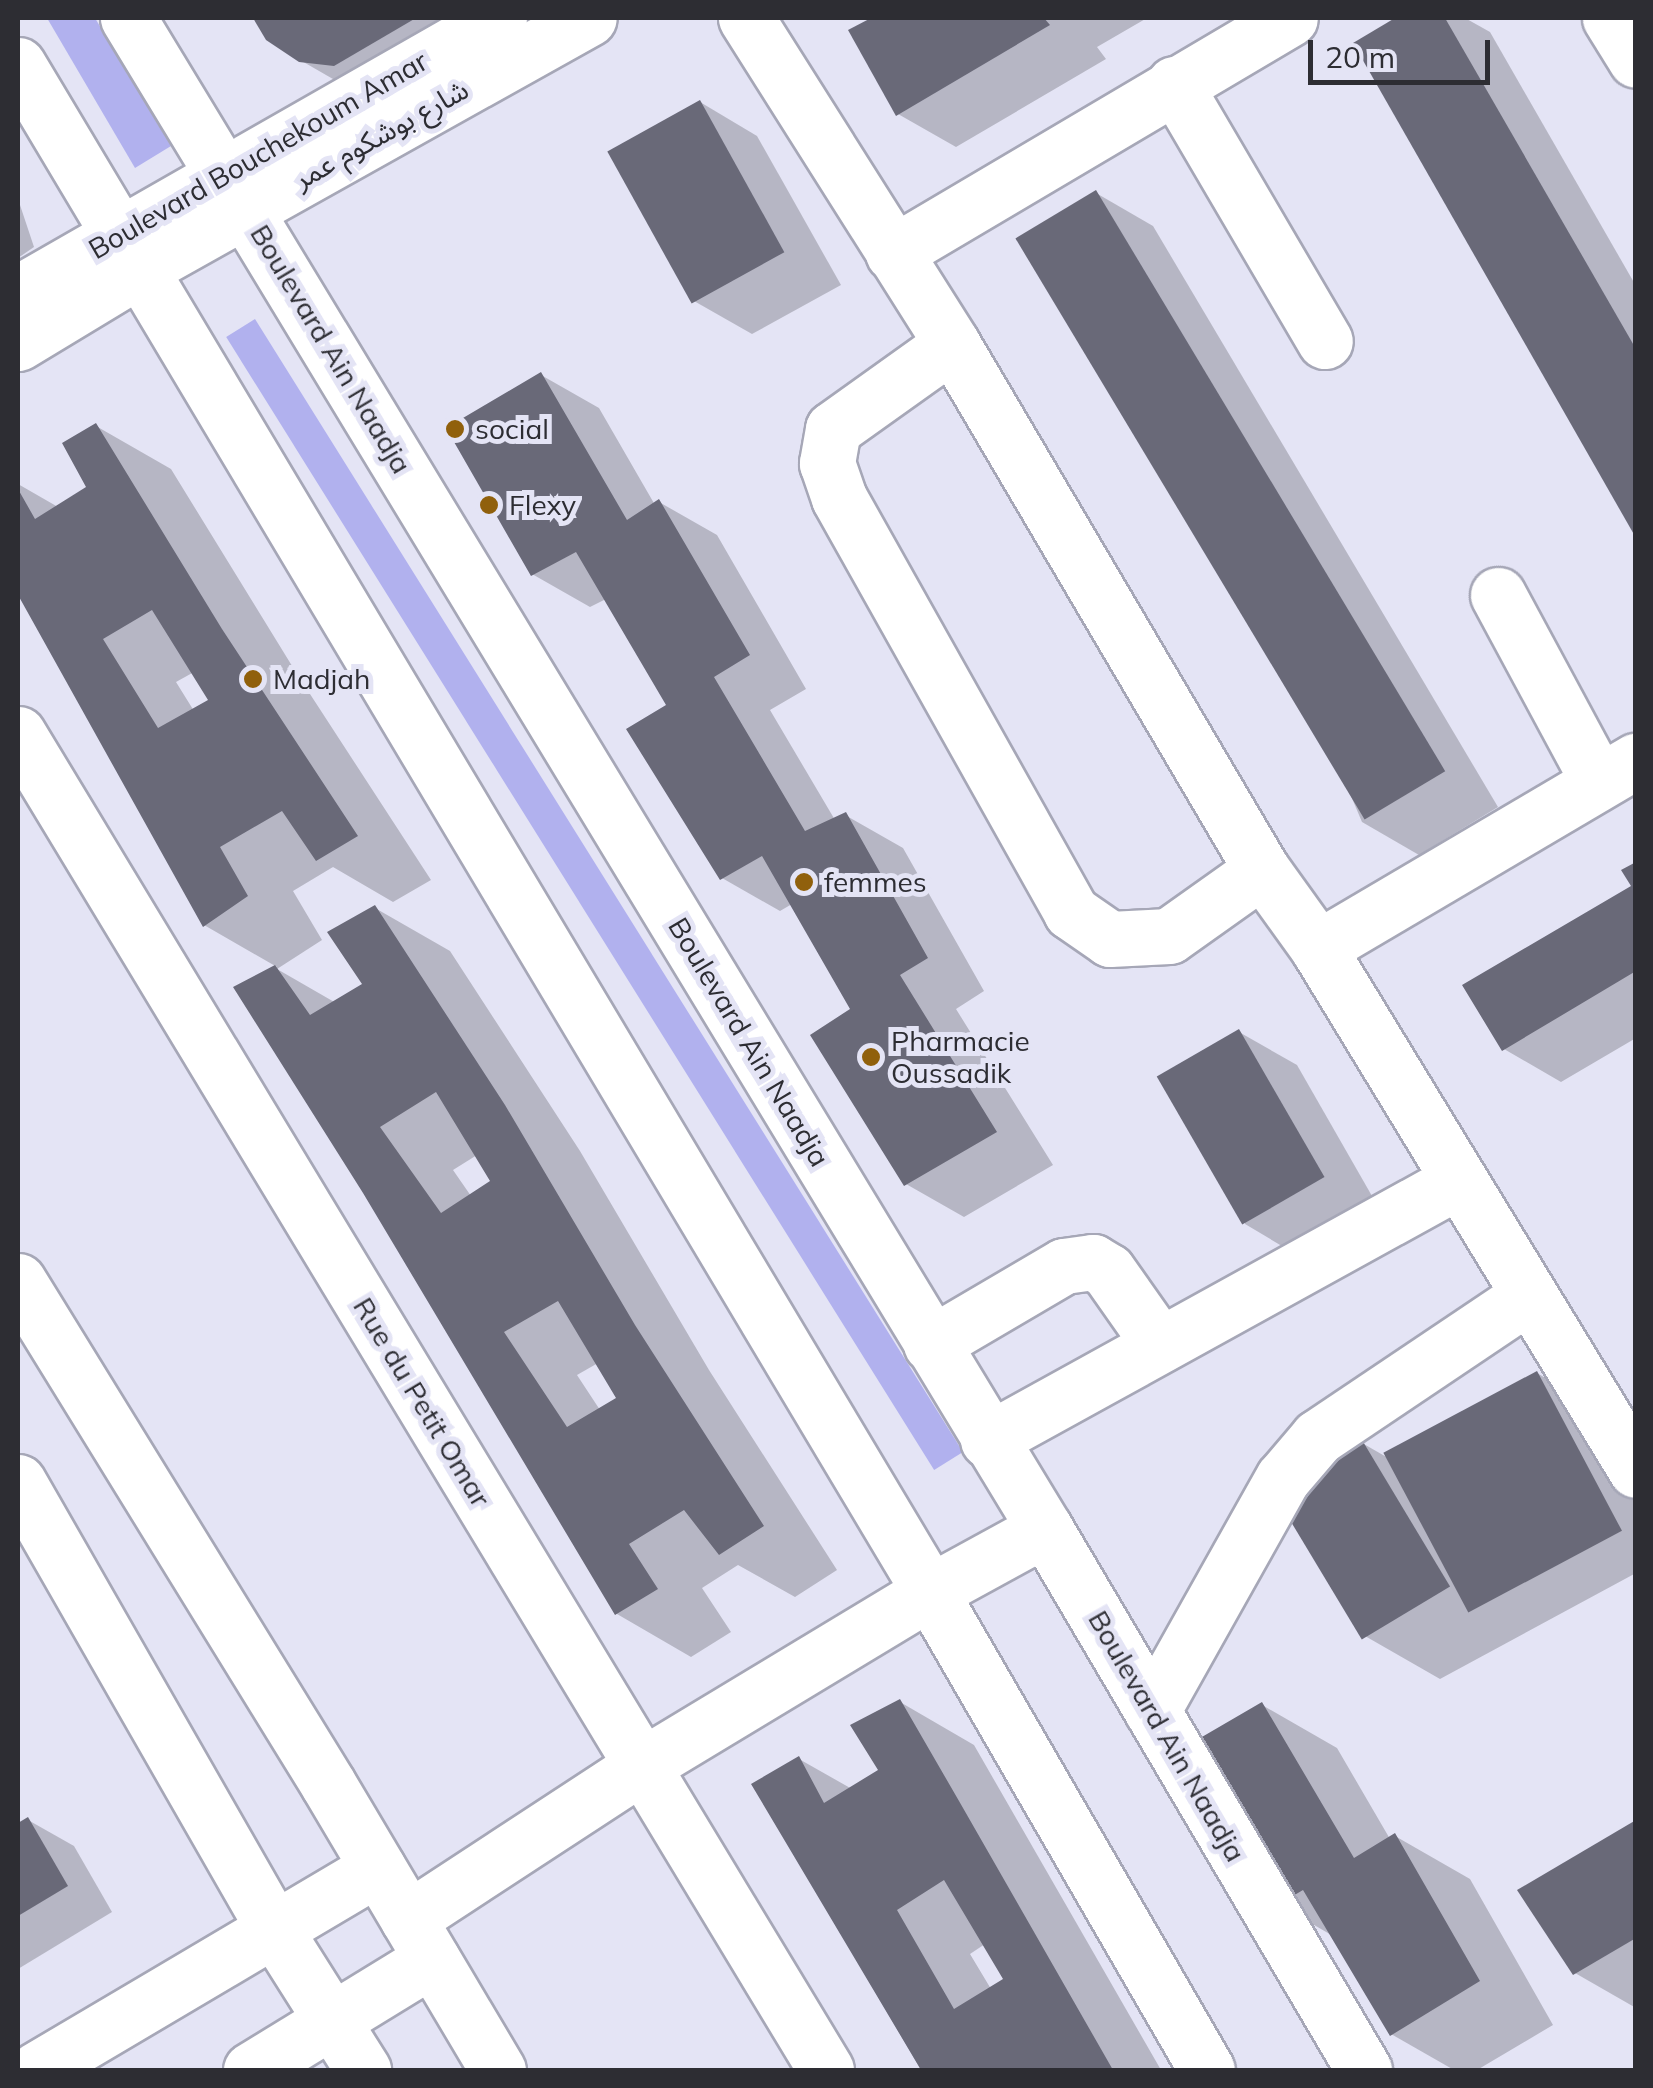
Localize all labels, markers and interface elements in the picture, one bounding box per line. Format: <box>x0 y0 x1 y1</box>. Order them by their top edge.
scale bar <box>1313 20 1496 82</box>
text: 20 m <box>1325 38 1395 76</box>
street label: Boulevard Bouchekoum Amar <box>83 44 433 266</box>
street label: شارع بوشكوم عمر <box>288 72 474 196</box>
street label: Boulevard Ain Naadja <box>243 219 419 479</box>
place label: social <box>475 412 549 446</box>
marker: social <box>444 418 466 440</box>
place label: Flexy <box>509 488 576 522</box>
marker: Flexy <box>478 494 500 516</box>
place label: Madjah <box>273 662 370 696</box>
marker: Madjah <box>242 668 264 690</box>
place label: femmes <box>824 865 927 899</box>
marker: femmes <box>793 871 815 893</box>
street label: Boulevard Ain Naadja <box>661 912 837 1172</box>
place label: Pharmacie Oussadik <box>891 1024 1030 1090</box>
marker: Pharmacie Oussadik <box>860 1046 882 1068</box>
street label: Rue du Petit Omar <box>346 1291 498 1513</box>
street label: Boulevard Ain Naadja <box>1081 1605 1253 1867</box>

